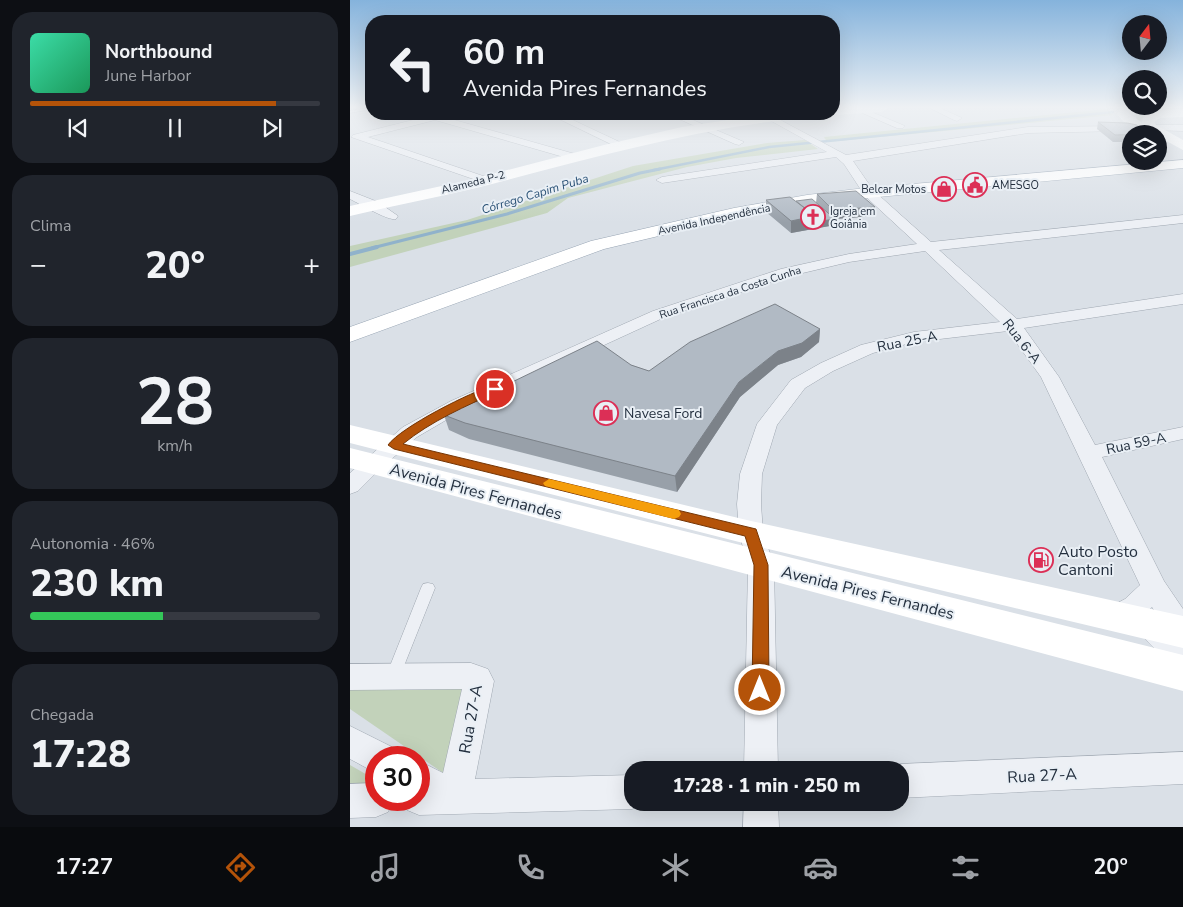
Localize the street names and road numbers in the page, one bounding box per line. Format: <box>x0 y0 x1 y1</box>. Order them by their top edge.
street label: Alameda P-2 <box>440 167 507 198</box>
street label: Avenida Independência <box>656 200 772 239</box>
street label: Rua Francisca da Costa Cunha <box>657 262 803 323</box>
street label: Rua 6-A <box>998 315 1045 368</box>
street label: Rua 25-A <box>875 326 939 357</box>
street label: Rua 59-A <box>1104 428 1168 459</box>
street label: Avenida Pires Fernandes <box>387 458 564 526</box>
street label: Avenida Pires Fernandes <box>779 561 956 625</box>
street label: Rua 27-A <box>454 683 488 755</box>
street label: Rua 27-A <box>1007 763 1078 789</box>

